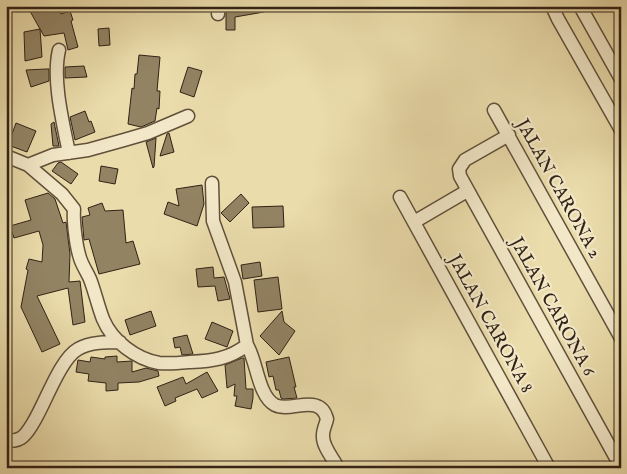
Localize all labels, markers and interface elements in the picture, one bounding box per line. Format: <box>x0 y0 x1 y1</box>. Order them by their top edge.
street label: JALAN CARONA 2 <box>509 113 606 263</box>
street label: JALAN CARONA 6 <box>503 232 600 381</box>
street label: JALAN CARONA 8 <box>441 249 538 397</box>

